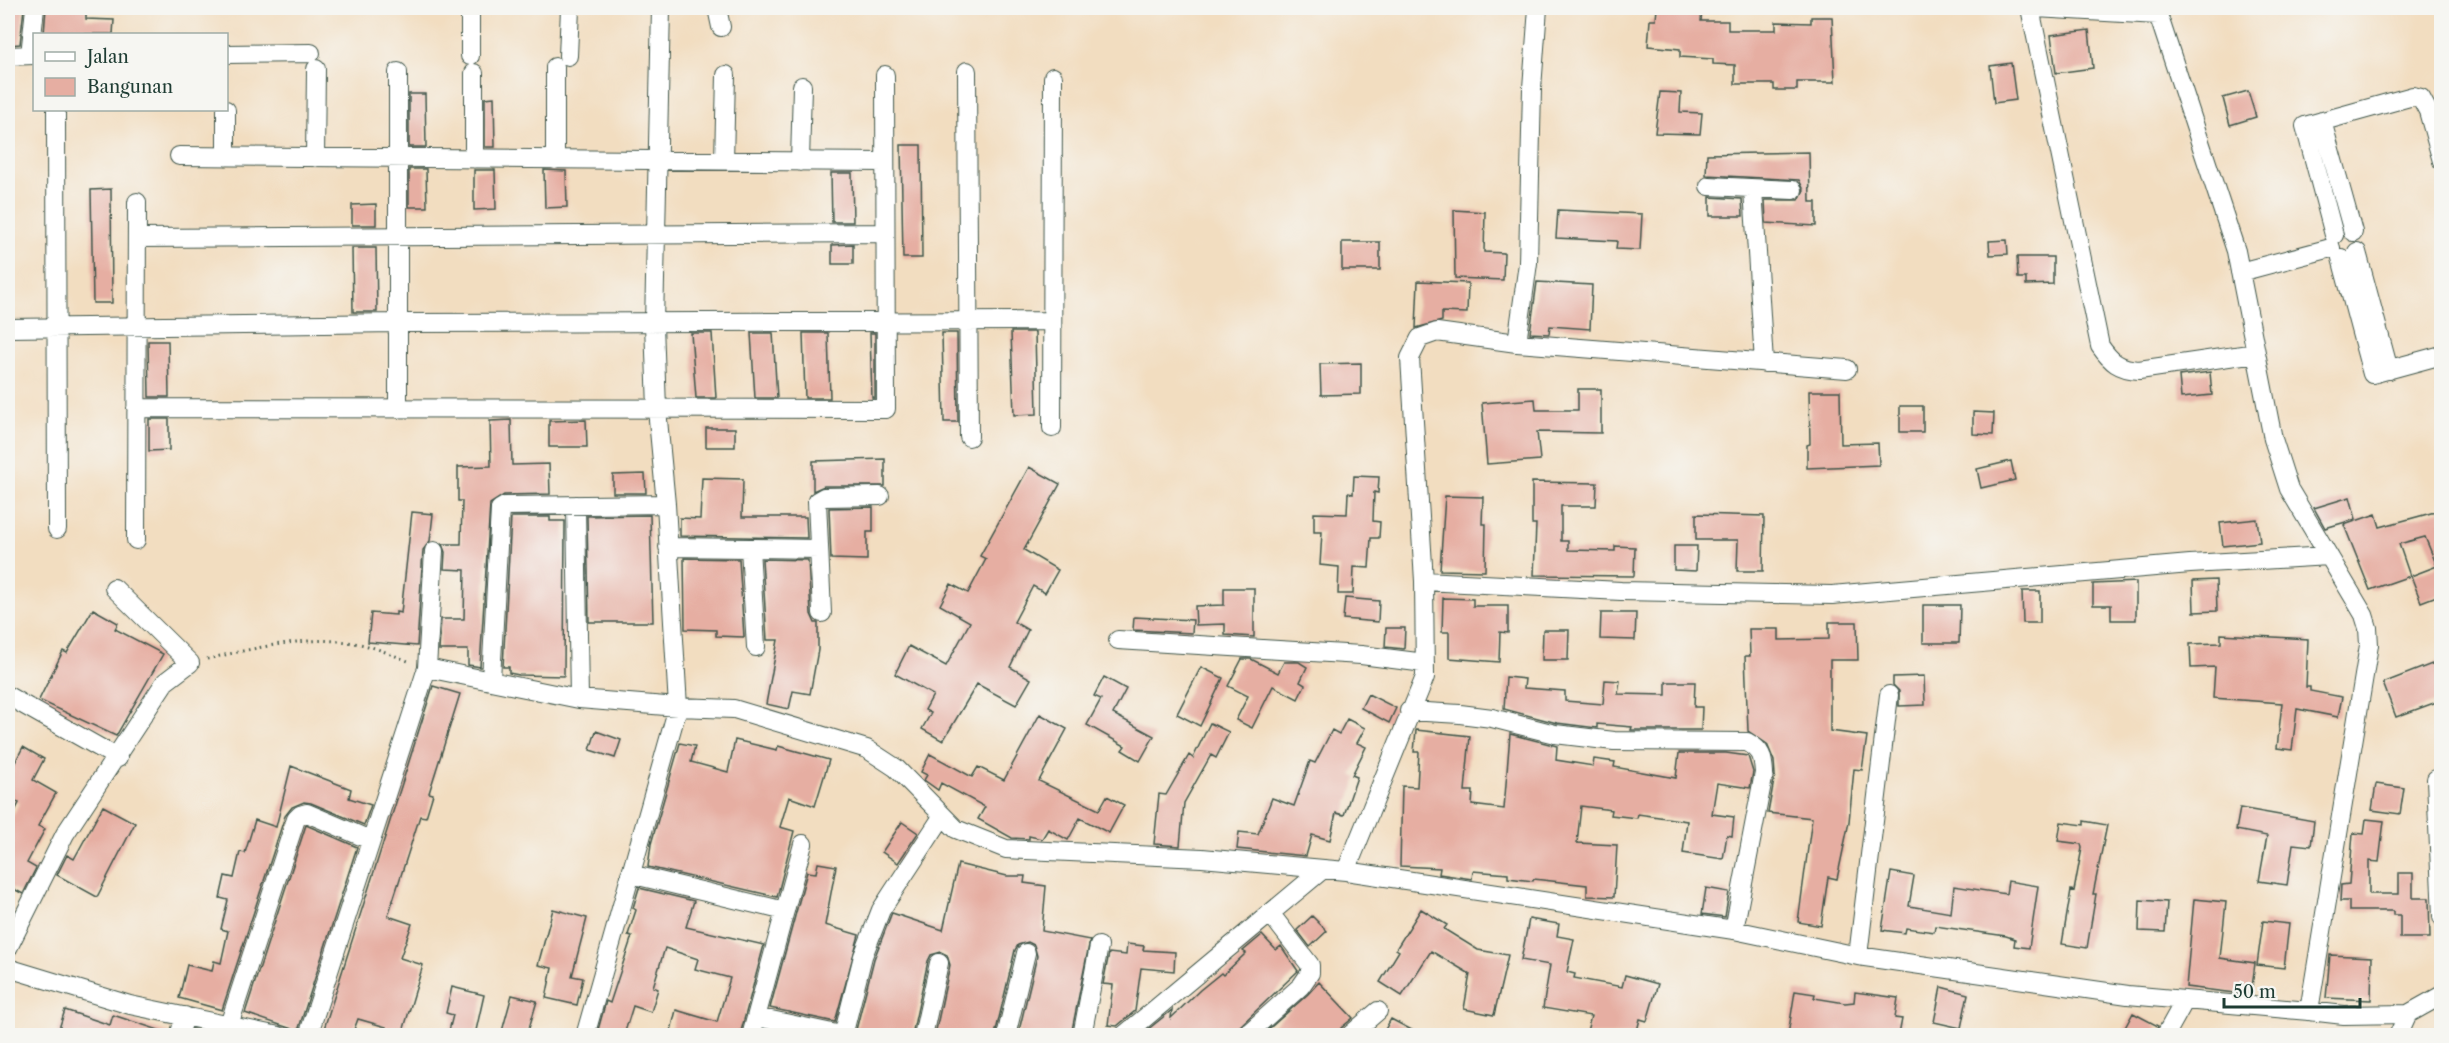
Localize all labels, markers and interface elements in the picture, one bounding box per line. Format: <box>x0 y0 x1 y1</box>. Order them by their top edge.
legend <box>33 33 228 111</box>
text: Jalan <box>84 46 129 68</box>
text: Bangunan <box>87 76 173 98</box>
scale bar <box>2224 971 2360 1009</box>
text: 50 m <box>2233 981 2276 1003</box>

